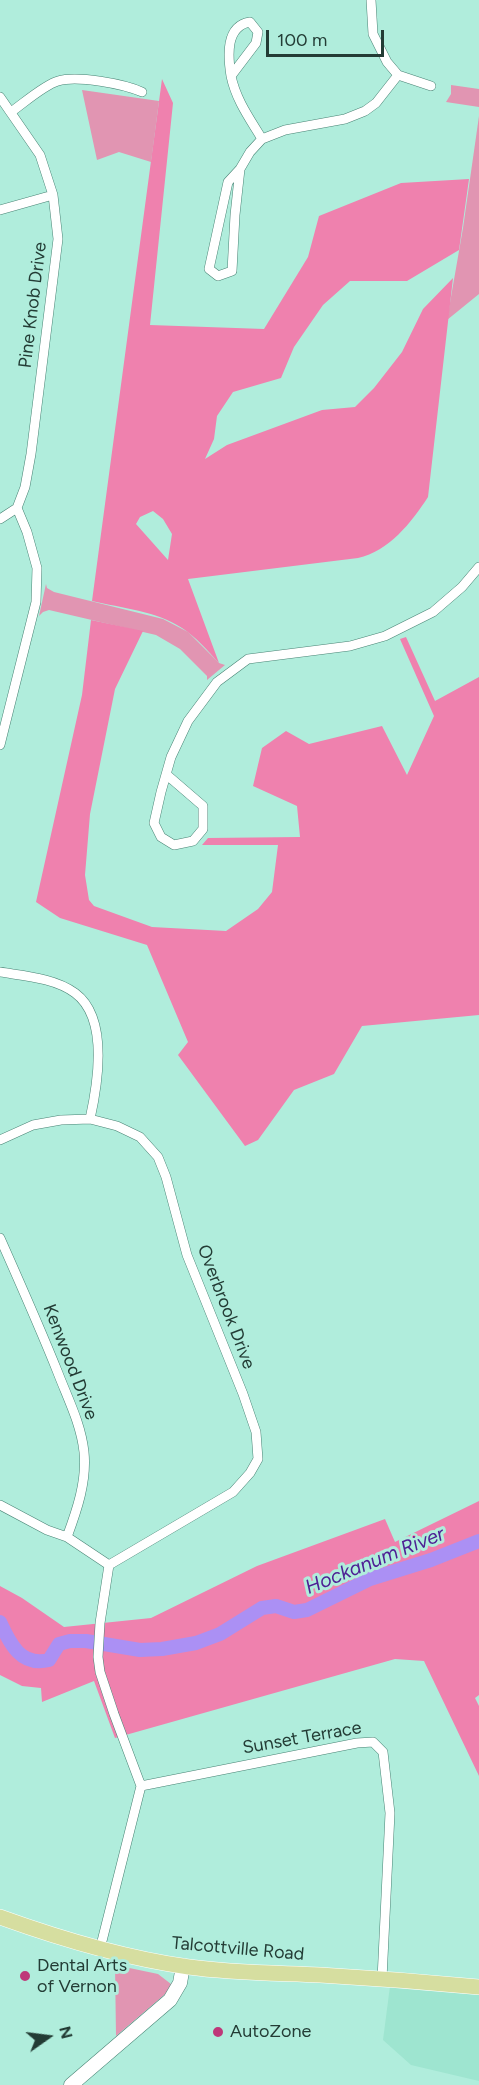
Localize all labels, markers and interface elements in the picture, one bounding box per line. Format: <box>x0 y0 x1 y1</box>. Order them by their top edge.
scale bar <box>269 18 388 56</box>
text: 100 m <box>277 29 327 51</box>
street label: Pine Knob Drive <box>15 241 51 369</box>
street label: Overbrook Drive <box>192 1242 260 1372</box>
street label: Kenwood Drive <box>38 1301 102 1423</box>
water label: Hockanum River <box>302 1522 448 1600</box>
street label: Sunset Terrace <box>241 1717 363 1759</box>
street label: Talcottville Road <box>171 1932 305 1966</box>
place label: Dental Arts of Vernon <box>37 1955 127 1998</box>
marker: Dental Arts of Vernon <box>18 1969 32 1983</box>
north arrow <box>18 2007 78 2067</box>
place label: AutoZone <box>230 2021 311 2043</box>
text: N <box>55 2024 77 2041</box>
marker: AutoZone <box>211 2025 225 2039</box>

